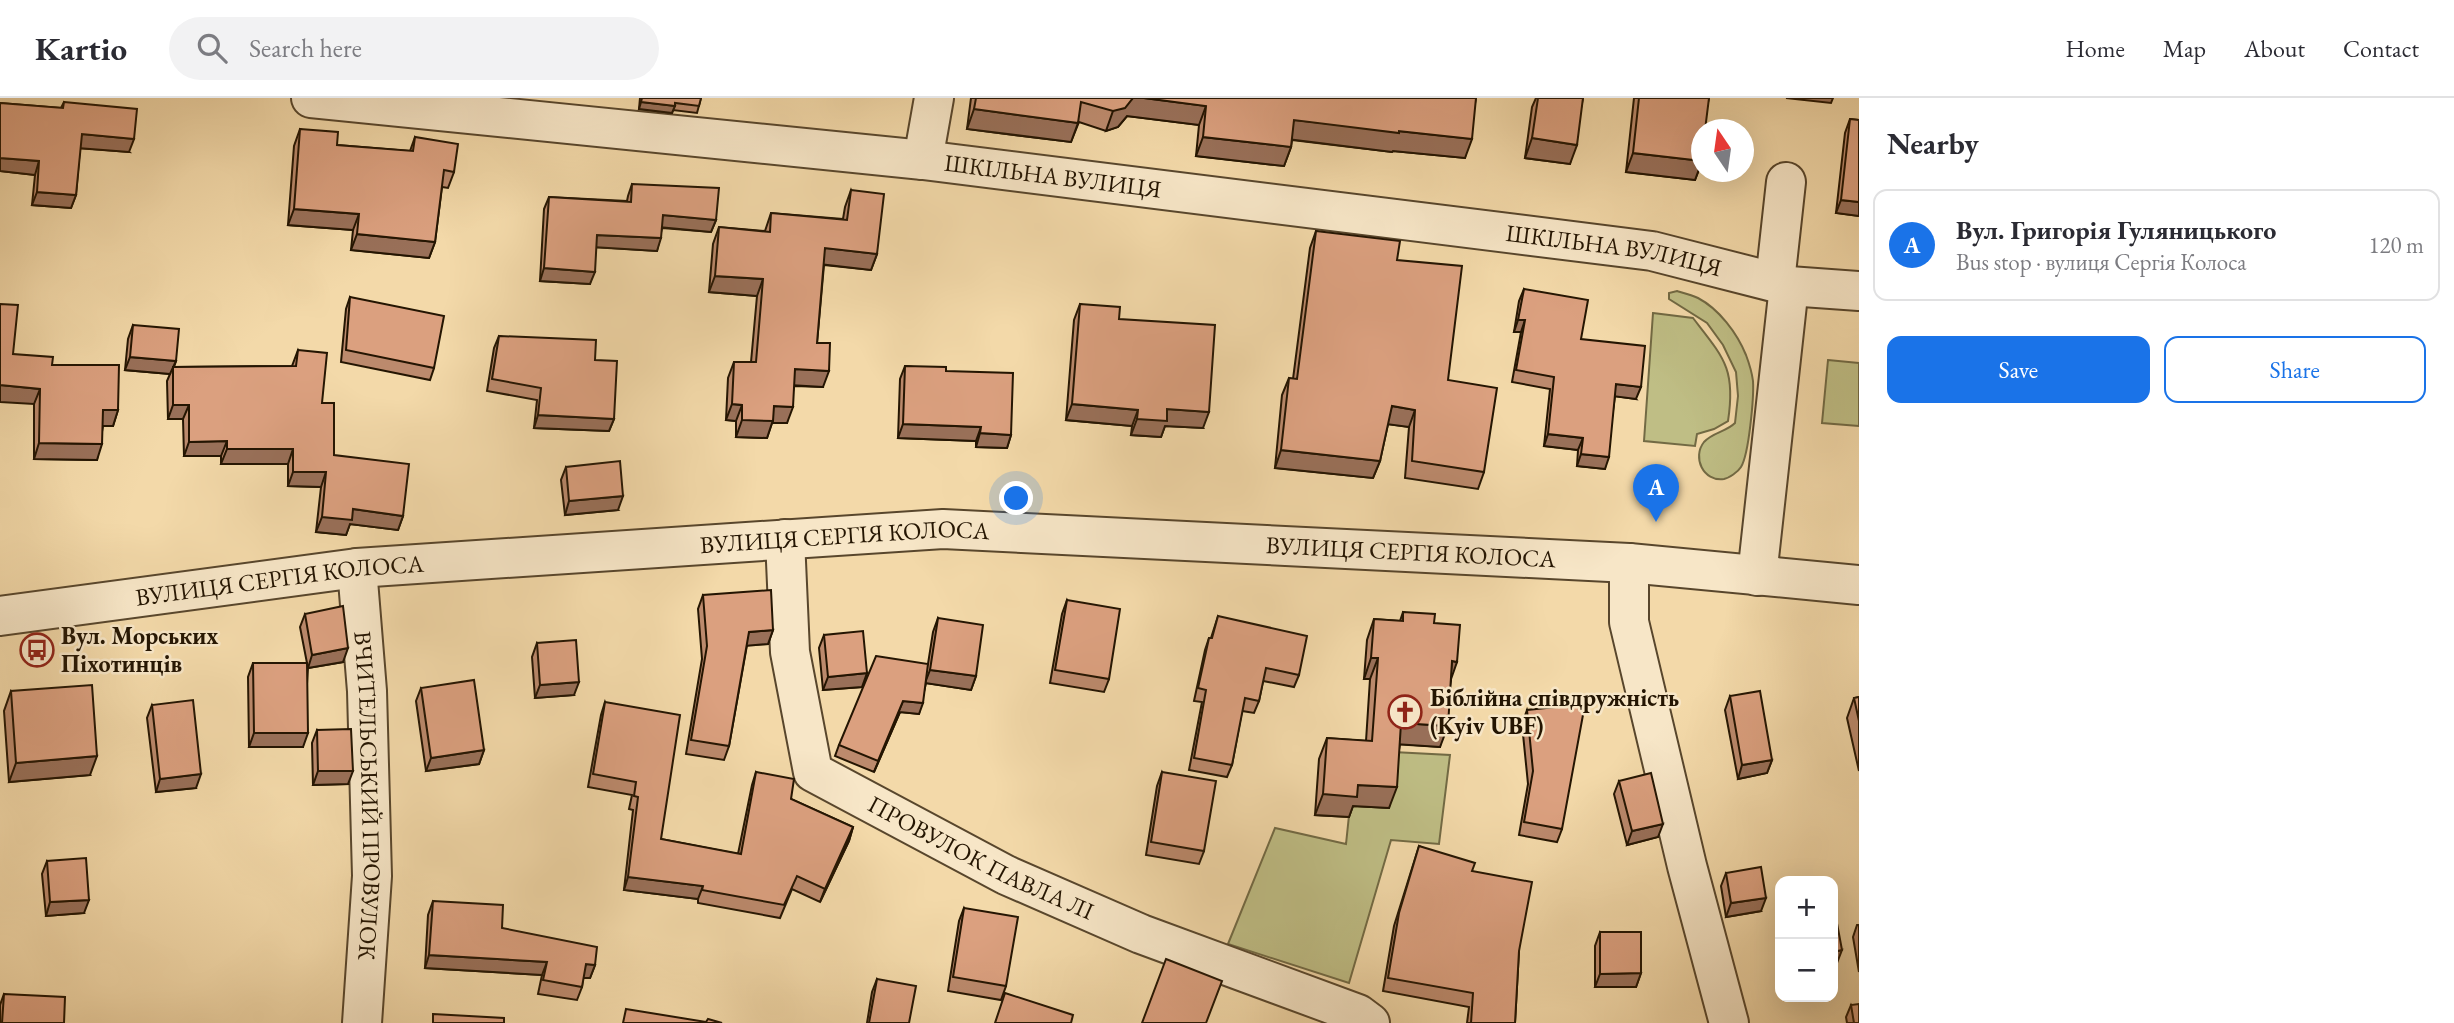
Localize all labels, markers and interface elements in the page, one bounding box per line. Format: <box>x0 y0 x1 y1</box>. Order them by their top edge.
search box <box>169 17 659 80</box>
text: Kartio <box>35 27 127 70</box>
icon: search <box>193 29 231 67</box>
text: Search here <box>249 31 362 65</box>
text: Home <box>2065 33 2125 64</box>
text: Map <box>2163 33 2206 64</box>
text: About <box>2244 33 2305 64</box>
text: Contact <box>2343 33 2419 64</box>
north arrow <box>1691 119 1754 182</box>
text: Nearby <box>1887 124 1979 163</box>
street label: ШКІЛЬНА ВУЛИЦЯ <box>943 147 1163 205</box>
text: Вул. Григорія Гуляницького <box>1956 213 2276 247</box>
street label: ШКІЛЬНА ВУЛИЦЯ <box>1504 217 1725 283</box>
text: A <box>1904 230 1920 260</box>
text: 120 m <box>2368 230 2424 260</box>
text: Bus stop · вулиця Сергія Колоса <box>1956 247 2246 277</box>
button: Save <box>1887 336 2150 403</box>
button: Share <box>2164 336 2426 403</box>
pin: A <box>1633 464 1679 522</box>
your location <box>999 481 1033 515</box>
street label: ВУЛИЦЯ СЕРГІЯ КОЛОСА <box>699 513 991 560</box>
street label: ВУЛИЦЯ СЕРГІЯ КОЛОСА <box>1265 529 1557 574</box>
street label: ВУЛИЦЯ СЕРГІЯ КОЛОСА <box>134 548 425 613</box>
place label: Вул. Морських Піхотинців <box>61 620 218 679</box>
street label: ВЧИТЕЛЬСЬКИЙ ПРОВУЛОК <box>347 630 388 961</box>
bus stop icon: Вул. Морських Піхотинців <box>18 631 56 669</box>
place label: Біблійна співдружність (Kyiv UBF) <box>1430 682 1679 742</box>
church icon: Біблійна співдружність (Kyiv UBF) <box>1386 693 1424 731</box>
street label: ПРОВУЛОК ПАВЛА ЛІ <box>863 788 1099 927</box>
map controls <box>1775 876 1838 1002</box>
button: + <box>1775 876 1838 939</box>
button: − <box>1775 939 1838 1002</box>

